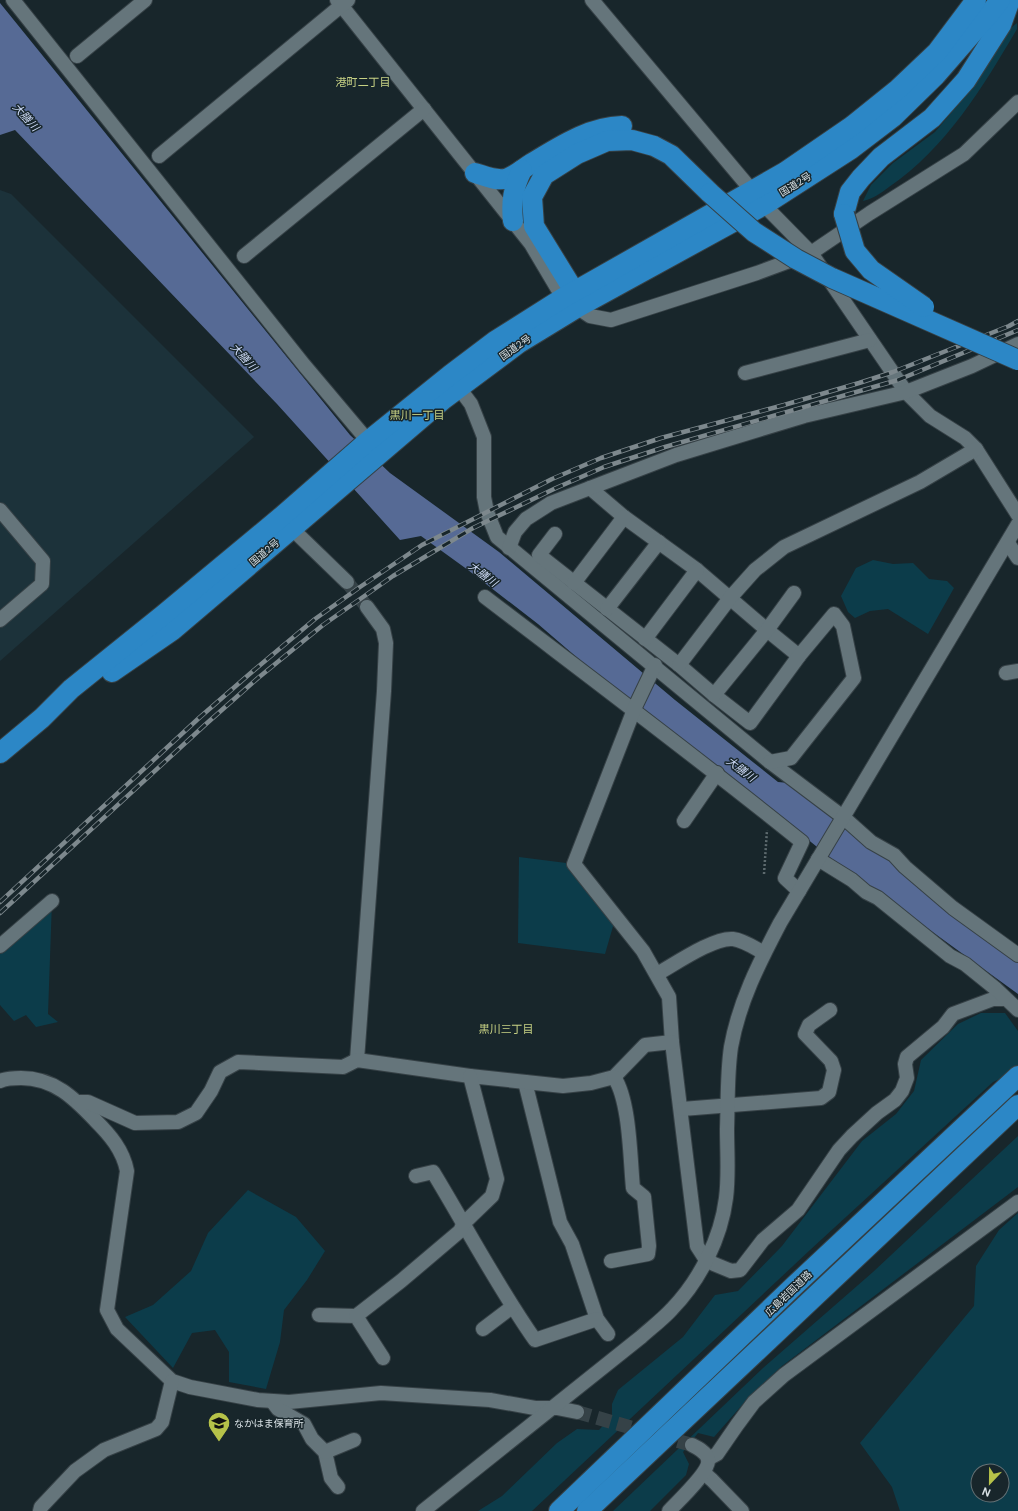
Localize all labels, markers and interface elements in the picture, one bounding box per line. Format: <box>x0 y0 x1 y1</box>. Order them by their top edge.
district label: 港町二丁目 <box>336 75 391 89</box>
water label: 大膳川 <box>10 100 43 135</box>
street label: 国道2号 <box>777 169 814 199</box>
street label: 国道2号 <box>497 332 534 363</box>
water label: 大膳川 <box>228 340 261 375</box>
district label: 黒川一丁目 <box>390 408 445 422</box>
street label: 国道2号 <box>246 536 282 569</box>
water label: 大膳川 <box>466 558 501 590</box>
water label: 大膳川 <box>724 753 759 785</box>
district label: 黒川三丁目 <box>479 1022 534 1036</box>
street label: 広島岩国道路 <box>762 1268 814 1319</box>
school or university icon: なかはま保育所 <box>206 1410 232 1443</box>
place label: なかはま保育所 <box>234 1417 304 1430</box>
north arrow <box>970 1463 1010 1503</box>
text: N <box>980 1484 993 1500</box>

